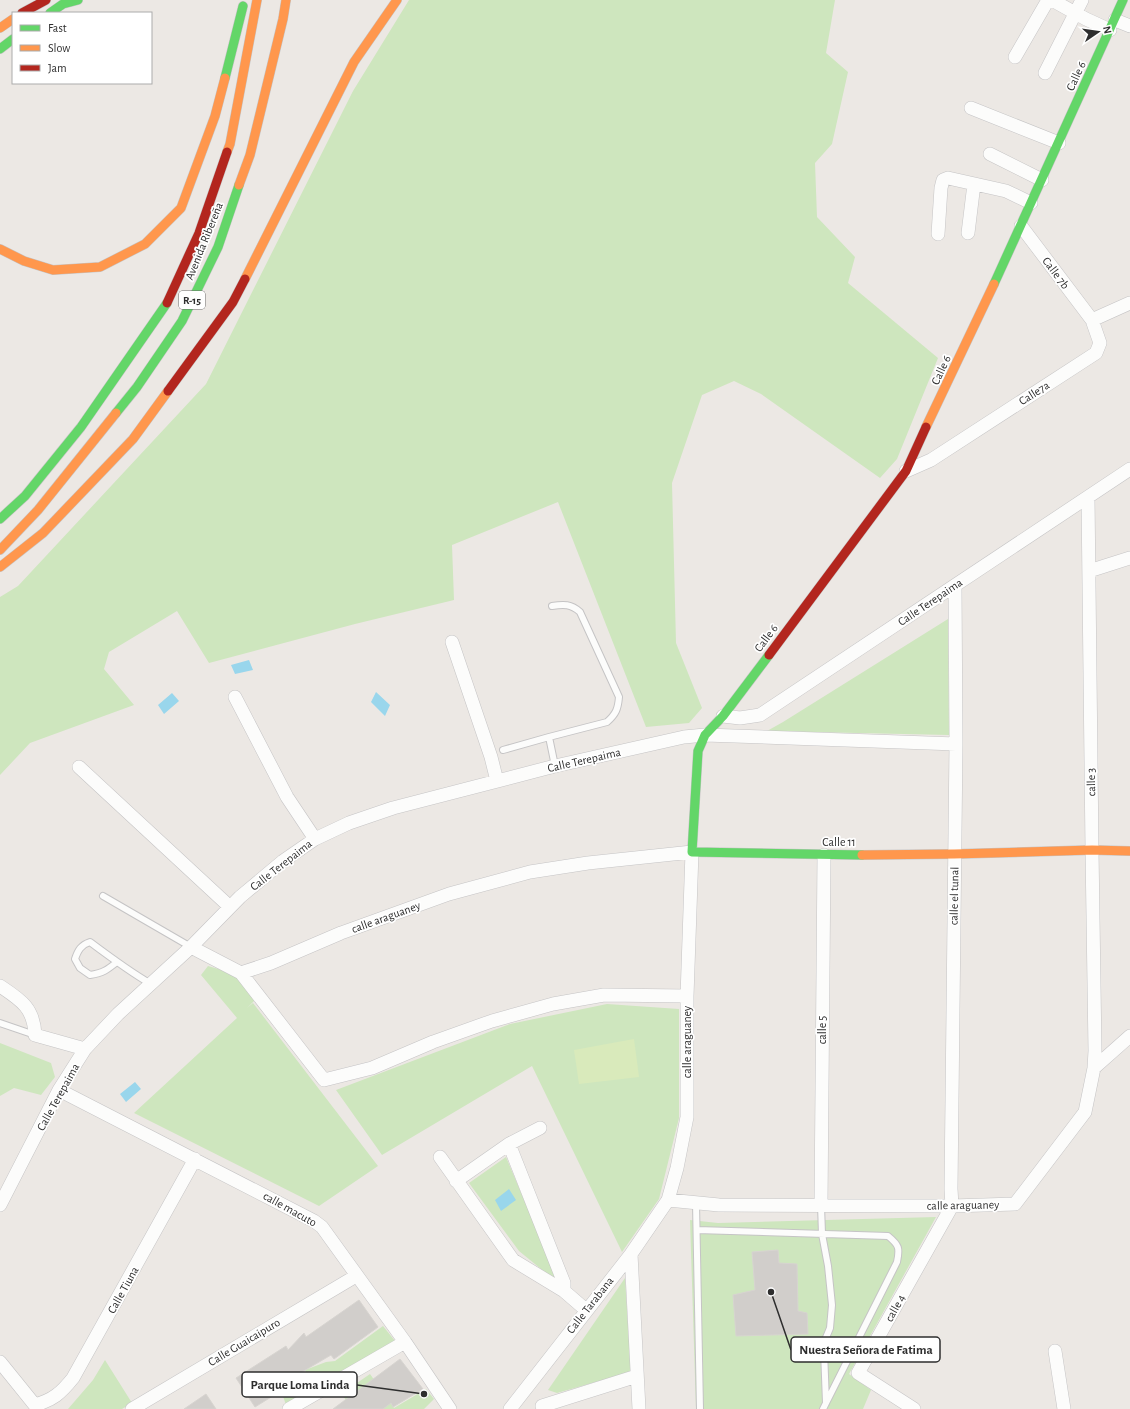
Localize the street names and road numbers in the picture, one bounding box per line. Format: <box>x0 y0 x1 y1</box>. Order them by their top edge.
street label: Calle 6 <box>1064 59 1088 93</box>
street label: Avenida Ribereña <box>183 200 225 281</box>
street label: Calle 7b <box>1040 255 1072 291</box>
road number: R-15 <box>179 291 205 309</box>
street label: Calle 6 <box>929 353 953 387</box>
street label: Calle7a <box>1017 379 1052 407</box>
street label: Calle Terepaima <box>896 576 965 628</box>
street label: Calle 6 <box>752 622 780 654</box>
street label: Calle Terepaima <box>546 746 622 774</box>
street label: calle 3 <box>1085 768 1097 796</box>
street label: Calle 11 <box>822 836 856 848</box>
street label: Calle Terepaima <box>248 837 315 893</box>
street label: calle el tunal <box>947 867 961 925</box>
street label: calle araguaney <box>350 899 422 936</box>
street label: calle araguaney <box>681 1006 694 1078</box>
street label: calle 5 <box>816 1016 828 1044</box>
street label: Calle Terepaima <box>35 1061 82 1133</box>
street label: calle macuto <box>261 1189 319 1229</box>
street label: calle araguaney <box>927 1198 999 1213</box>
street label: Calle Tiuna <box>105 1264 141 1316</box>
street label: Calle Tarabana <box>564 1274 616 1336</box>
street label: calle 4 <box>883 1292 907 1324</box>
street label: Calle Guaicaipuro <box>206 1316 282 1368</box>

